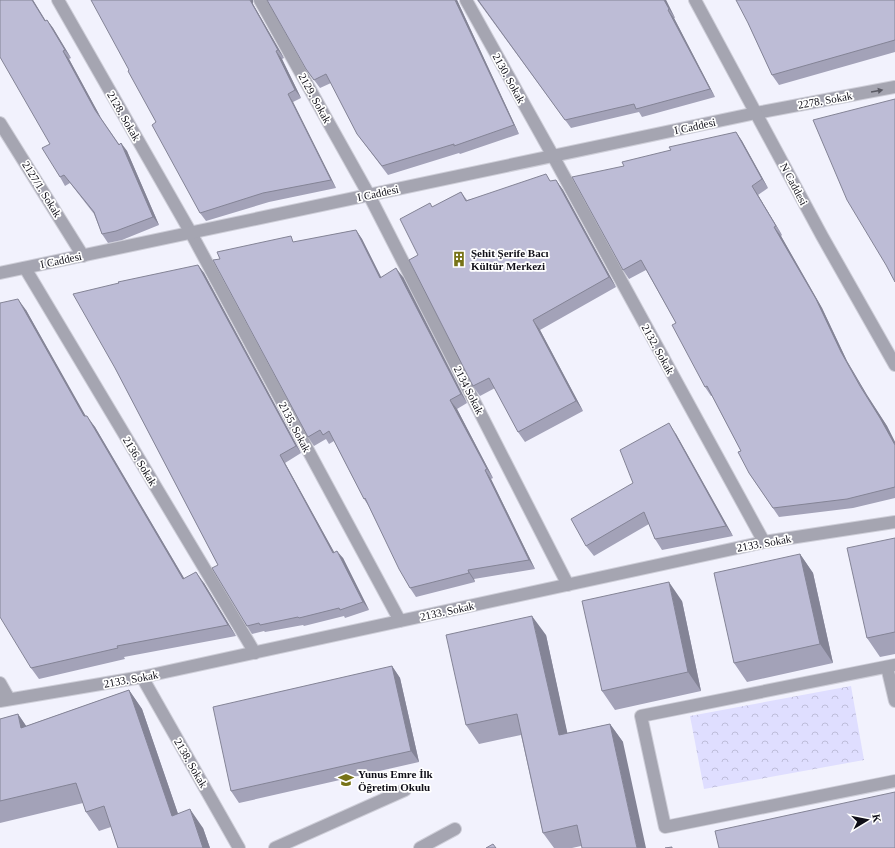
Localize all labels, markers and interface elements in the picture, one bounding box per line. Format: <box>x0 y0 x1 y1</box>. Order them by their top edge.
street label: 2130. Sokak <box>490 51 528 105</box>
street label: 2129. Sokak <box>296 71 334 125</box>
one-way arrow <box>871 87 883 93</box>
street label: 2128. Sokak <box>105 89 143 143</box>
street label: 2278. Sokak <box>797 89 854 111</box>
street label: I Caddesi <box>673 116 717 136</box>
street label: 2127/1. Sokak <box>20 159 64 220</box>
street label: N Caddesi <box>778 161 810 207</box>
street label: I Caddesi <box>356 183 400 203</box>
place label: Şehit Şerife Bacı Kültür Merkezi <box>471 247 549 272</box>
street label: I Caddesi <box>39 250 83 270</box>
building icon: Şehit Şerife Bacı Kültür Merkezi <box>450 250 468 268</box>
street label: 2132. Sokak <box>639 322 677 376</box>
street label: 2134 Sokak <box>452 364 486 416</box>
street label: 2135. Sokak <box>277 400 313 455</box>
street label: 2136. Sokak <box>121 434 160 488</box>
street label: 2133. Sokak <box>736 532 793 554</box>
street label: 2133. Sokak <box>419 599 476 623</box>
street label: 2133. Sokak <box>103 668 160 690</box>
street label: 2138. Sokak <box>172 736 210 790</box>
place label: Yunus Emre İlk Öğretim Okulu <box>358 768 433 793</box>
school or university icon: Yunus Emre İlk Öğretim Okulu <box>337 771 355 789</box>
north arrow <box>847 800 887 840</box>
text: K <box>870 813 884 824</box>

